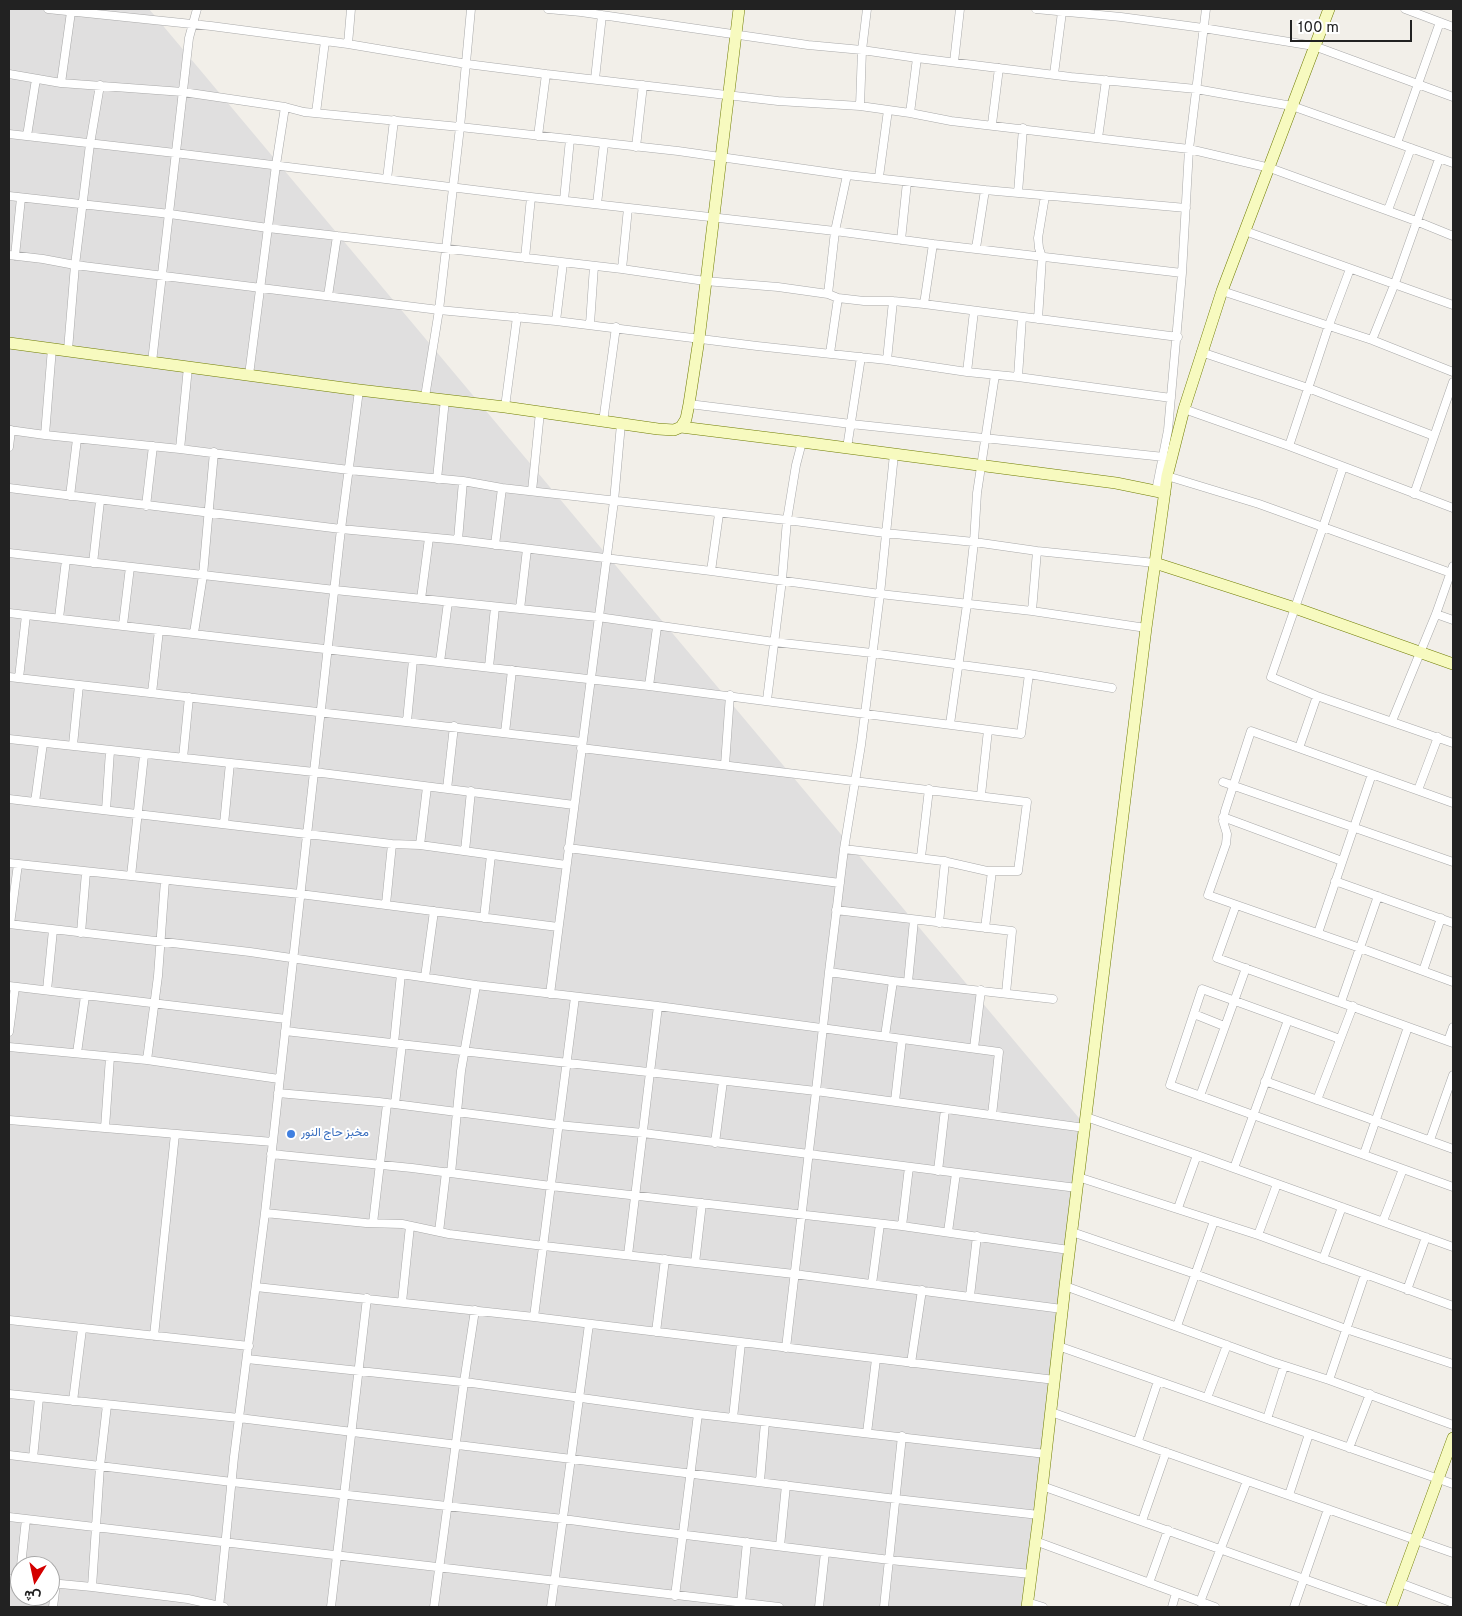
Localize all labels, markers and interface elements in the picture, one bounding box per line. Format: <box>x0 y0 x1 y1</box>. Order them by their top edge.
scale bar <box>1292 10 1414 42</box>
text: 100 m <box>1298 19 1339 38</box>
place label: مخبز حاج النور <box>301 1127 369 1141</box>
marker: مخبز حاج النور <box>285 1128 297 1140</box>
north arrow <box>10 1556 60 1606</box>
text: ش <box>23 1585 42 1605</box>

